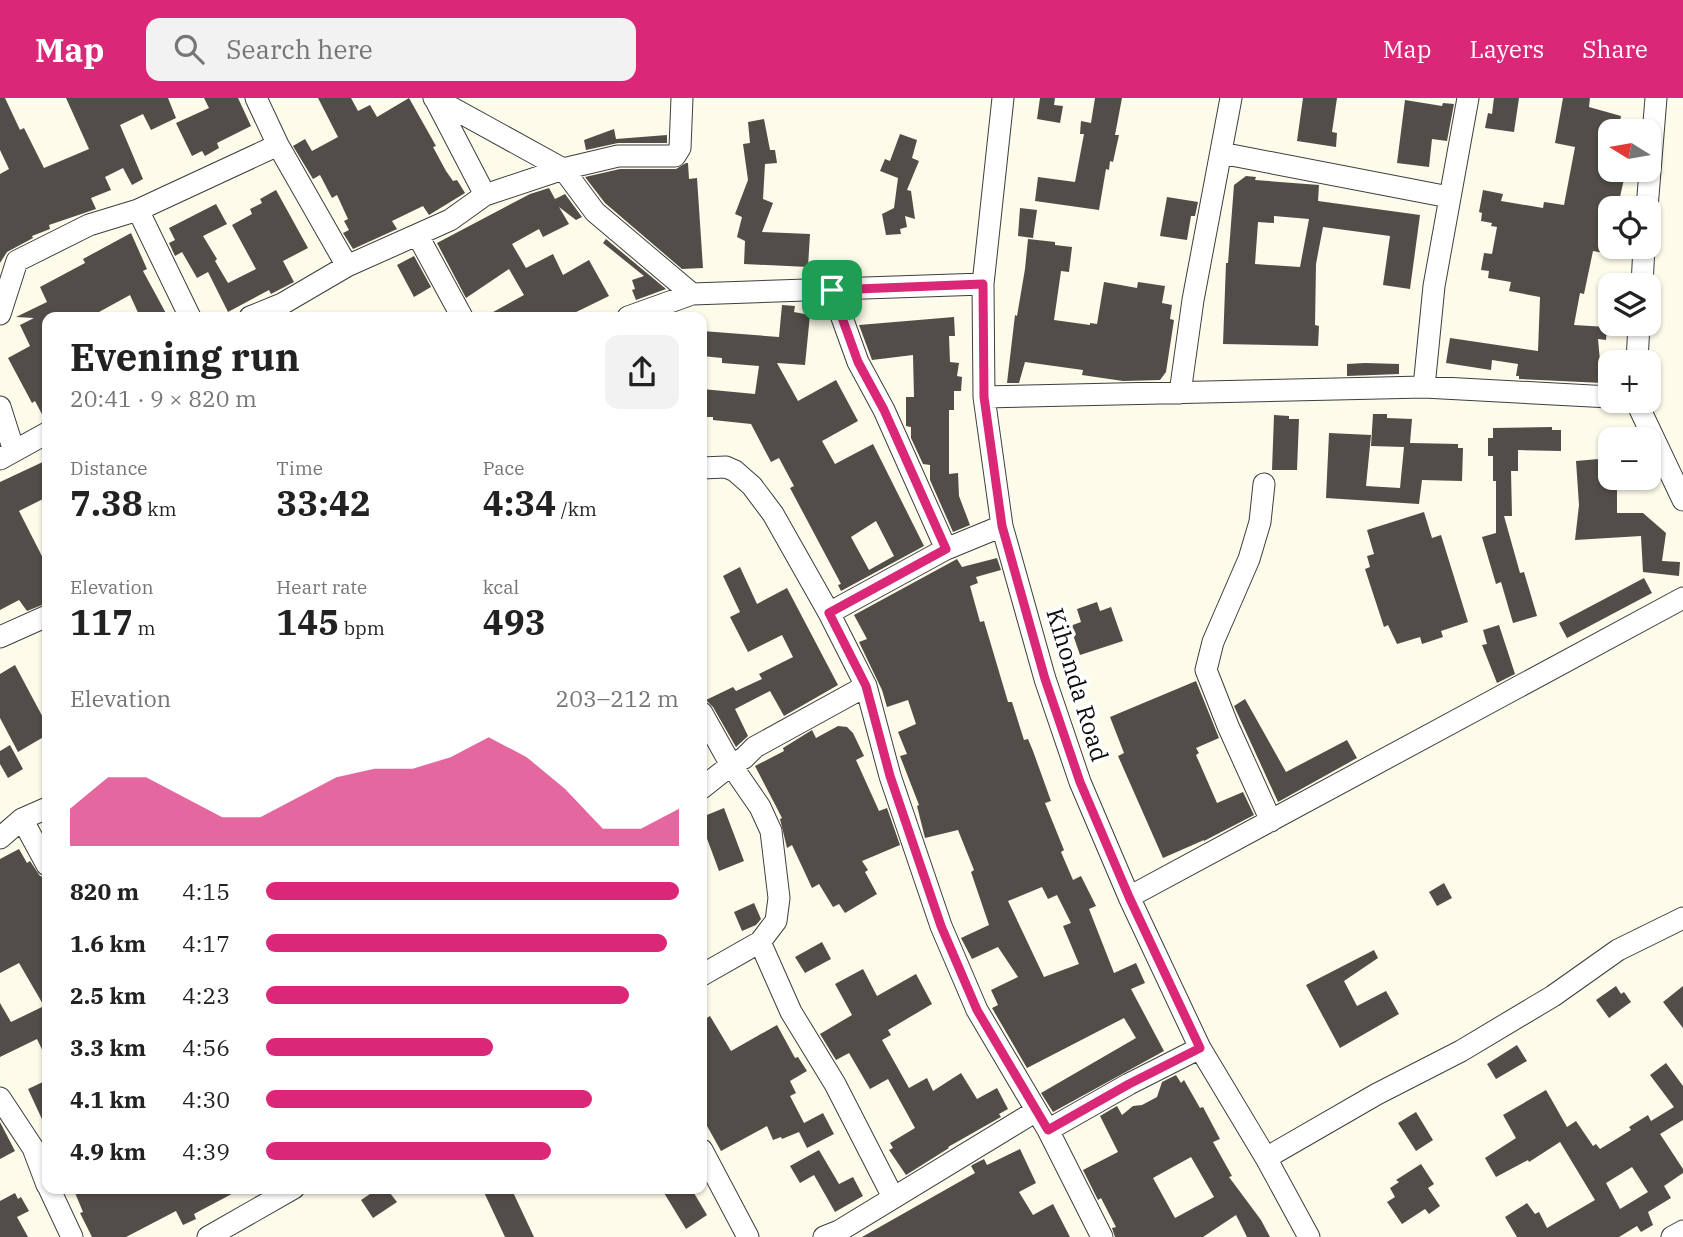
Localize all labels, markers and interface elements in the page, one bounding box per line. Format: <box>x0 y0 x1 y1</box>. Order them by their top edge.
search box <box>146 18 636 81</box>
text: Map <box>35 28 104 71</box>
icon: search <box>170 30 208 68</box>
text: Search here <box>226 32 373 66</box>
text: Map <box>1383 33 1431 65</box>
text: Layers <box>1469 33 1544 65</box>
text: Share <box>1582 33 1648 65</box>
north arrow <box>1598 119 1661 182</box>
map controls <box>1598 119 1661 490</box>
button: locate <box>1598 196 1661 259</box>
pin <box>802 260 862 320</box>
icon: arrive <box>813 271 851 309</box>
button: layers <box>1598 273 1661 336</box>
text: Evening run <box>70 332 300 381</box>
button: share <box>605 335 679 409</box>
button: + <box>1598 350 1661 413</box>
text: 20:41 · 9 × 820 m <box>70 383 257 413</box>
button: − <box>1598 427 1661 490</box>
text: Distance <box>70 456 148 480</box>
text: Time <box>276 456 323 480</box>
text: Pace <box>483 456 524 480</box>
text: 7.38 <box>70 480 143 526</box>
text: 33:42 <box>276 480 371 526</box>
text: 4:34 <box>483 480 556 526</box>
text: km <box>143 497 177 521</box>
text: /km <box>556 497 597 521</box>
text: Elevation <box>70 575 154 599</box>
text: Heart rate <box>276 575 367 599</box>
text: kcal <box>483 575 519 599</box>
text: 117 <box>70 599 133 645</box>
text: 145 <box>276 599 339 645</box>
text: 493 <box>483 599 546 645</box>
street label: Kihonda Road <box>1039 604 1116 765</box>
text: m <box>133 616 156 640</box>
text: bpm <box>339 616 385 640</box>
text: Elevation <box>70 683 171 713</box>
text: 203–212 m <box>555 683 679 713</box>
text: 820 m <box>70 876 139 906</box>
text: 4:15 <box>182 876 230 906</box>
text: 1.6 km <box>70 928 146 958</box>
text: 4:17 <box>182 928 230 958</box>
text: 2.5 km <box>70 980 146 1010</box>
text: 4:23 <box>182 980 230 1010</box>
text: 3.3 km <box>70 1032 146 1062</box>
text: 4:56 <box>182 1032 230 1062</box>
text: 4.1 km <box>70 1084 146 1114</box>
text: 4:30 <box>182 1084 230 1114</box>
text: 4.9 km <box>70 1136 146 1166</box>
text: 4:39 <box>182 1136 230 1166</box>

